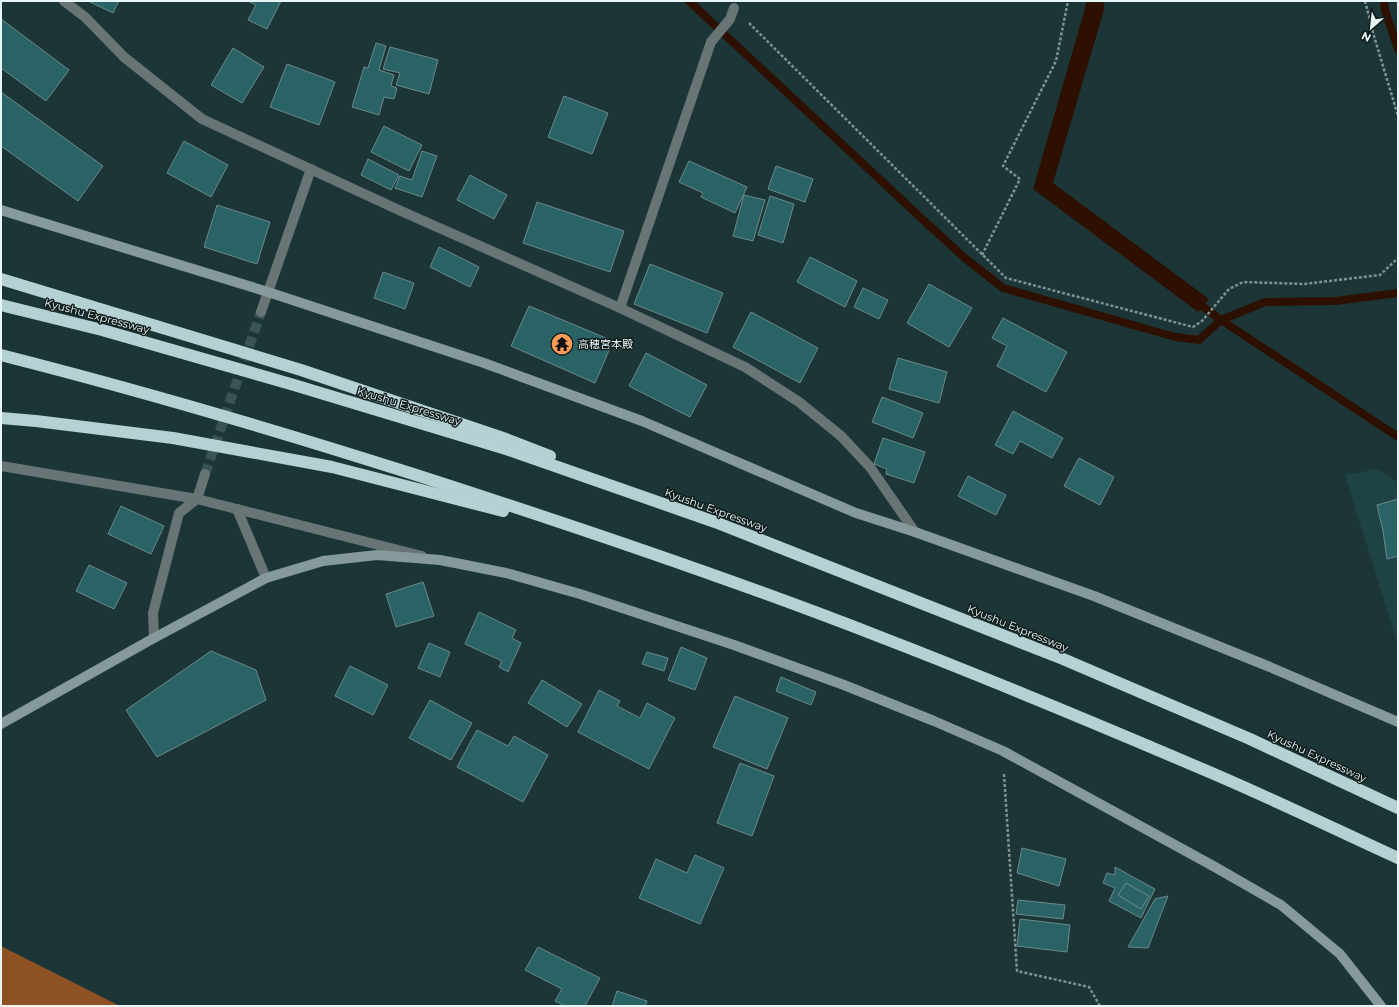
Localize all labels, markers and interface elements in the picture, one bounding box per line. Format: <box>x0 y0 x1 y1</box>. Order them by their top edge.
north arrow <box>1351 8 1391 48</box>
text: N <box>1359 29 1374 45</box>
street label: Kyushu Expressway <box>43 295 151 337</box>
temple icon: 高穂宮本殿 <box>549 331 575 357</box>
place label: 高穂宮本殿 <box>578 337 633 351</box>
street label: Kyushu Expressway <box>355 384 463 428</box>
street label: Kyushu Expressway <box>663 485 769 535</box>
street label: Kyushu Expressway <box>965 601 1071 655</box>
street label: Kyushu Expressway <box>1265 727 1369 785</box>

